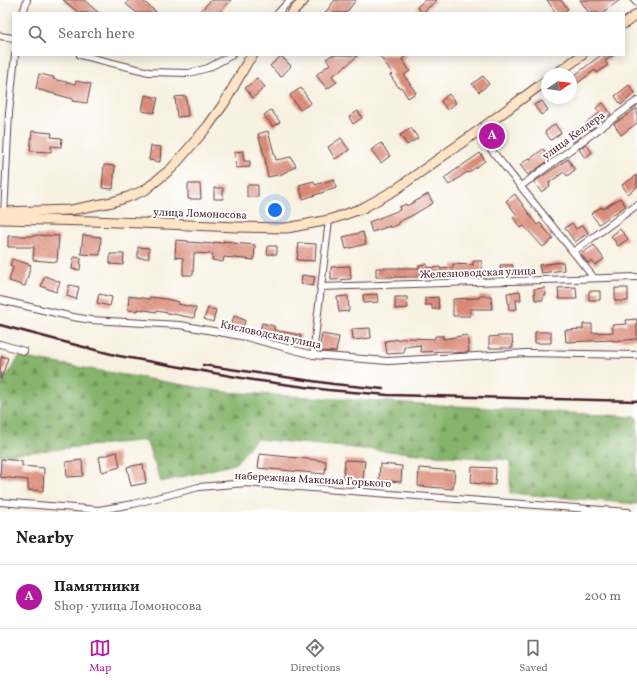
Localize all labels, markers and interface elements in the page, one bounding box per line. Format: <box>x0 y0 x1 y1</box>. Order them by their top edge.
search box <box>12 12 625 56</box>
icon: search <box>26 23 48 45</box>
text: Search here <box>58 24 135 45</box>
north arrow <box>541 68 577 104</box>
street label: улица Келлера <box>540 108 609 164</box>
pin: A <box>479 121 505 151</box>
your location <box>265 200 285 220</box>
street label: улица Ломоносова <box>153 205 248 224</box>
street label: Железноводская улица <box>420 264 537 283</box>
street label: Кисловодская улица <box>219 317 323 354</box>
street label: набережная Максима Горького <box>234 469 392 492</box>
text: Nearby <box>16 527 74 550</box>
text: Памятники <box>54 577 140 598</box>
text: A <box>24 588 34 606</box>
text: 200 m <box>584 588 621 606</box>
text: Shop · улица Ломоносова <box>54 598 202 616</box>
tab: Map <box>89 637 111 676</box>
tab: Directions <box>290 637 341 676</box>
tab: Saved <box>519 637 548 676</box>

